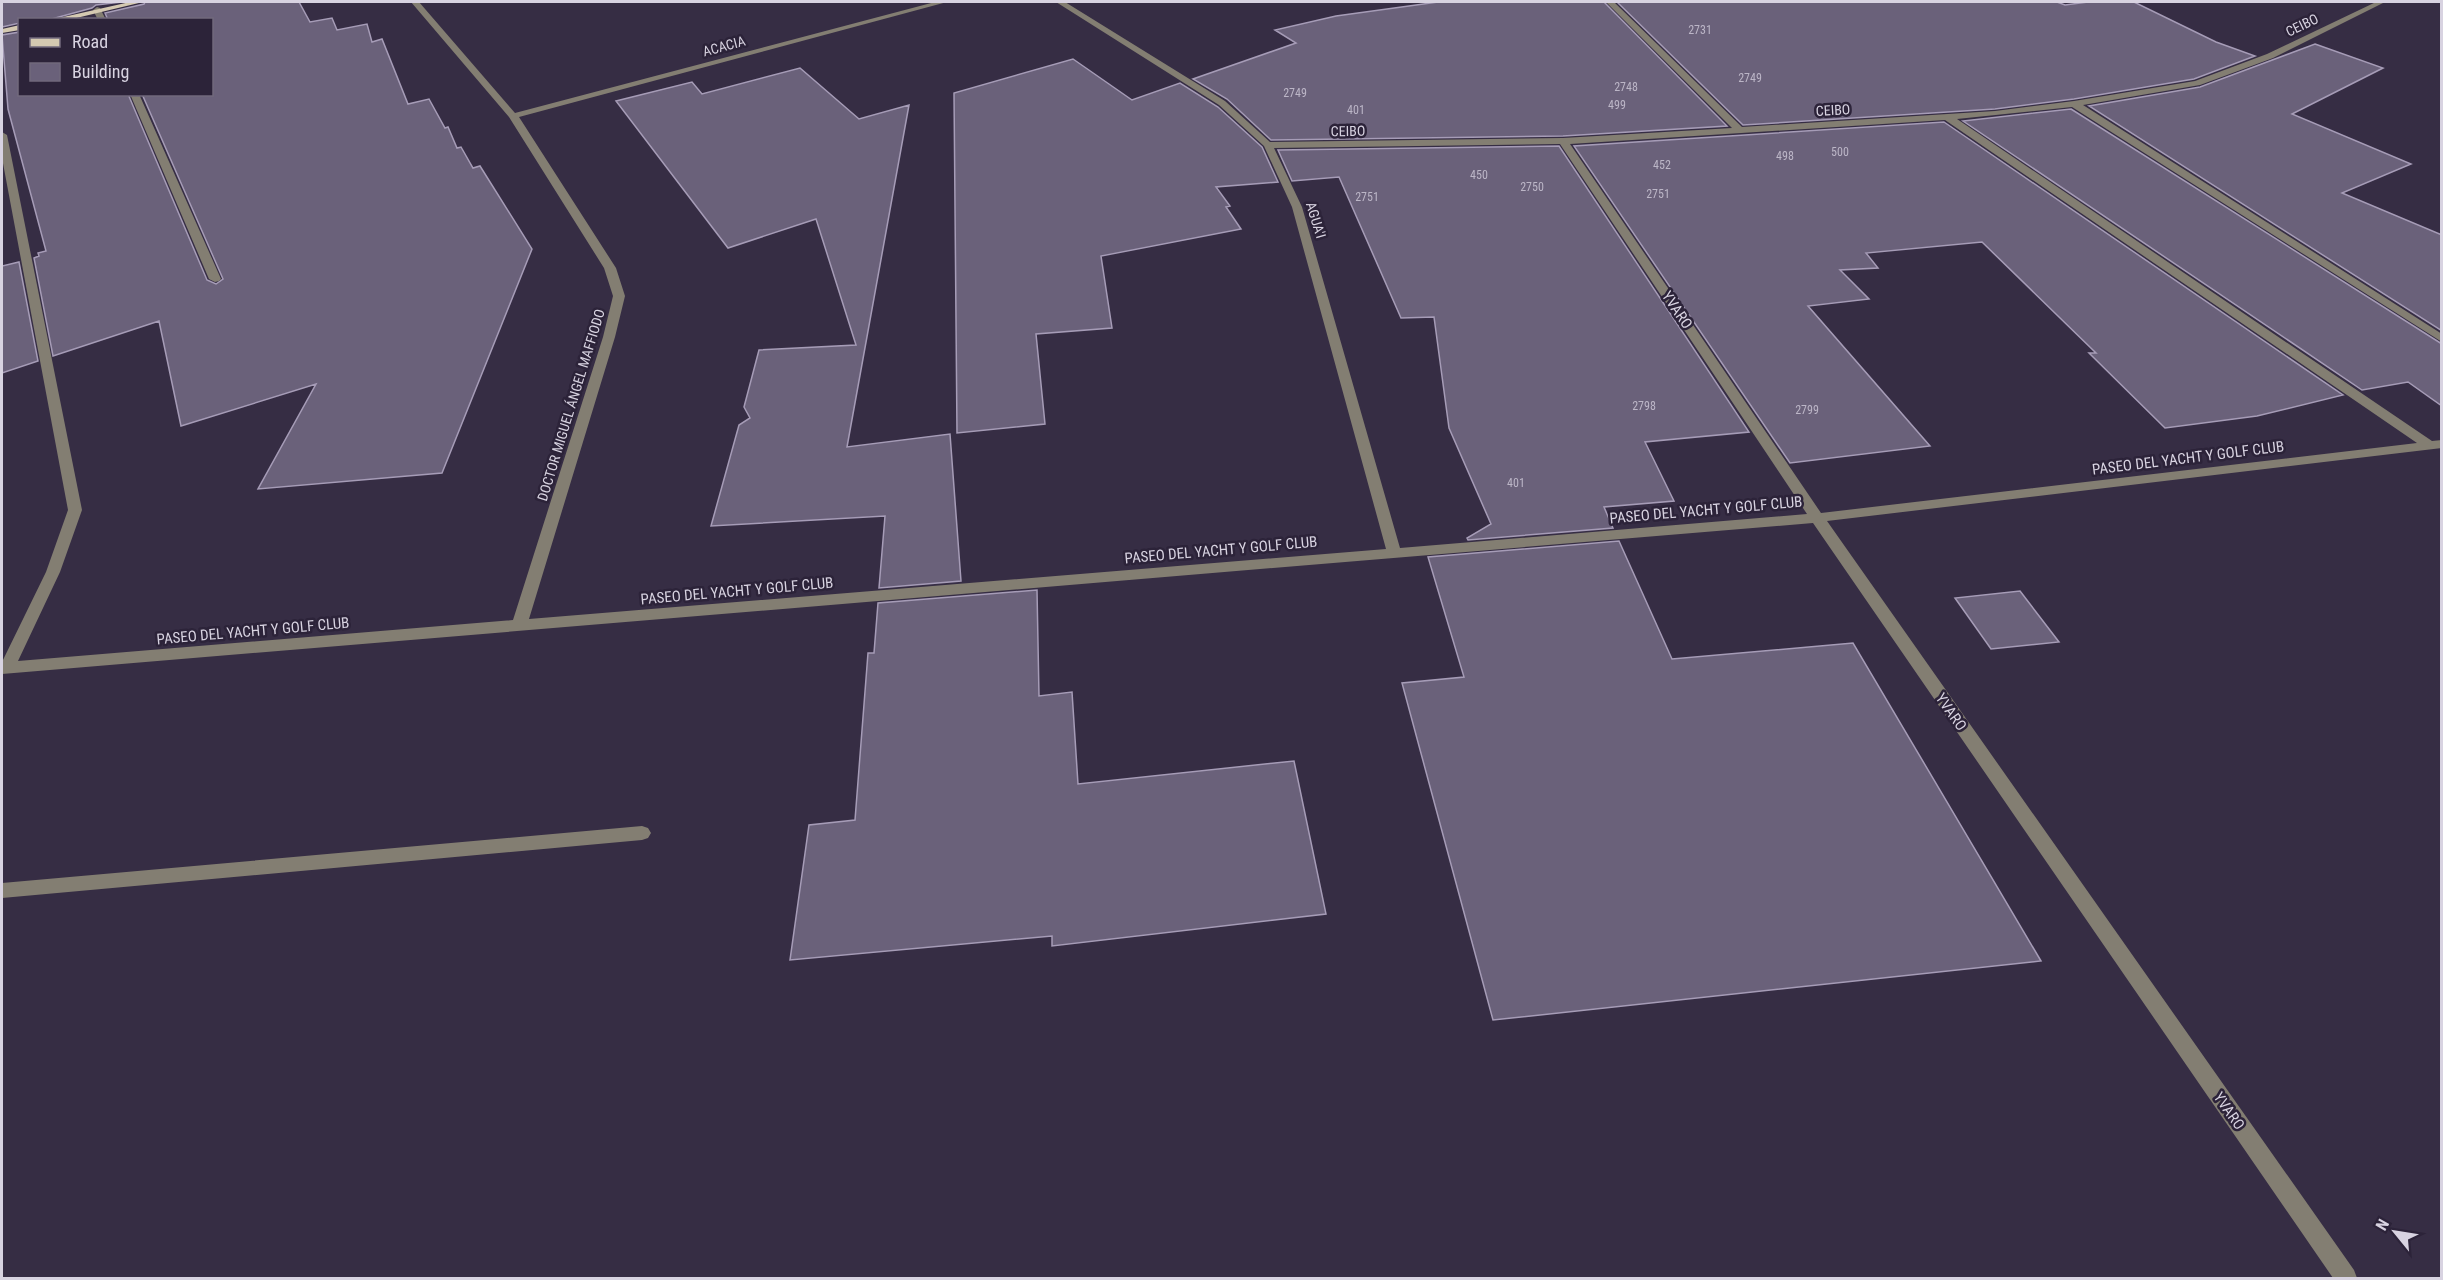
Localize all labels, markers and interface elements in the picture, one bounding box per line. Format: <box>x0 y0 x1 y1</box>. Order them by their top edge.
street label: CEIBO <box>2283 10 2321 40</box>
legend <box>18 18 213 96</box>
house number: 2731 <box>1688 23 1712 37</box>
text: Road <box>72 31 108 52</box>
street label: ACACIA <box>701 33 747 59</box>
text: Building <box>72 61 129 82</box>
house number: 2749 <box>1738 71 1762 85</box>
house number: 2748 <box>1614 80 1638 94</box>
house number: 2749 <box>1283 86 1307 100</box>
house number: 499 <box>1608 98 1626 112</box>
street label: CEIBO <box>1815 101 1851 119</box>
house number: 401 <box>1347 103 1365 117</box>
street label: CEIBO <box>1331 123 1365 139</box>
house number: 500 <box>1831 145 1849 159</box>
house number: 498 <box>1776 149 1794 163</box>
house number: 452 <box>1653 158 1671 172</box>
house number: 450 <box>1470 168 1488 182</box>
house number: 2750 <box>1520 180 1544 194</box>
house number: 2751 <box>1646 187 1670 201</box>
house number: 2751 <box>1355 190 1379 204</box>
street label: AGUA'I <box>1303 200 1329 240</box>
street label: YVARO <box>1658 288 1696 332</box>
street label: DOCTOR MIGUEL ÁNGEL MAFFIODO <box>533 307 608 503</box>
house number: 2798 <box>1632 399 1656 413</box>
house number: 2799 <box>1795 403 1819 417</box>
street label: PASEO DEL YACHT Y GOLF CLUB <box>2091 437 2285 479</box>
house number: 401 <box>1507 476 1525 490</box>
street label: PASEO DEL YACHT Y GOLF CLUB <box>1609 493 1803 527</box>
street label: PASEO DEL YACHT Y GOLF CLUB <box>1124 533 1318 567</box>
street label: PASEO DEL YACHT Y GOLF CLUB <box>640 574 834 608</box>
street label: PASEO DEL YACHT Y GOLF CLUB <box>156 614 350 648</box>
street label: YVARO <box>1932 690 1970 734</box>
street label: YVARO <box>2210 1089 2248 1133</box>
north arrow <box>2365 1202 2425 1262</box>
text: N <box>2372 1216 2393 1234</box>

